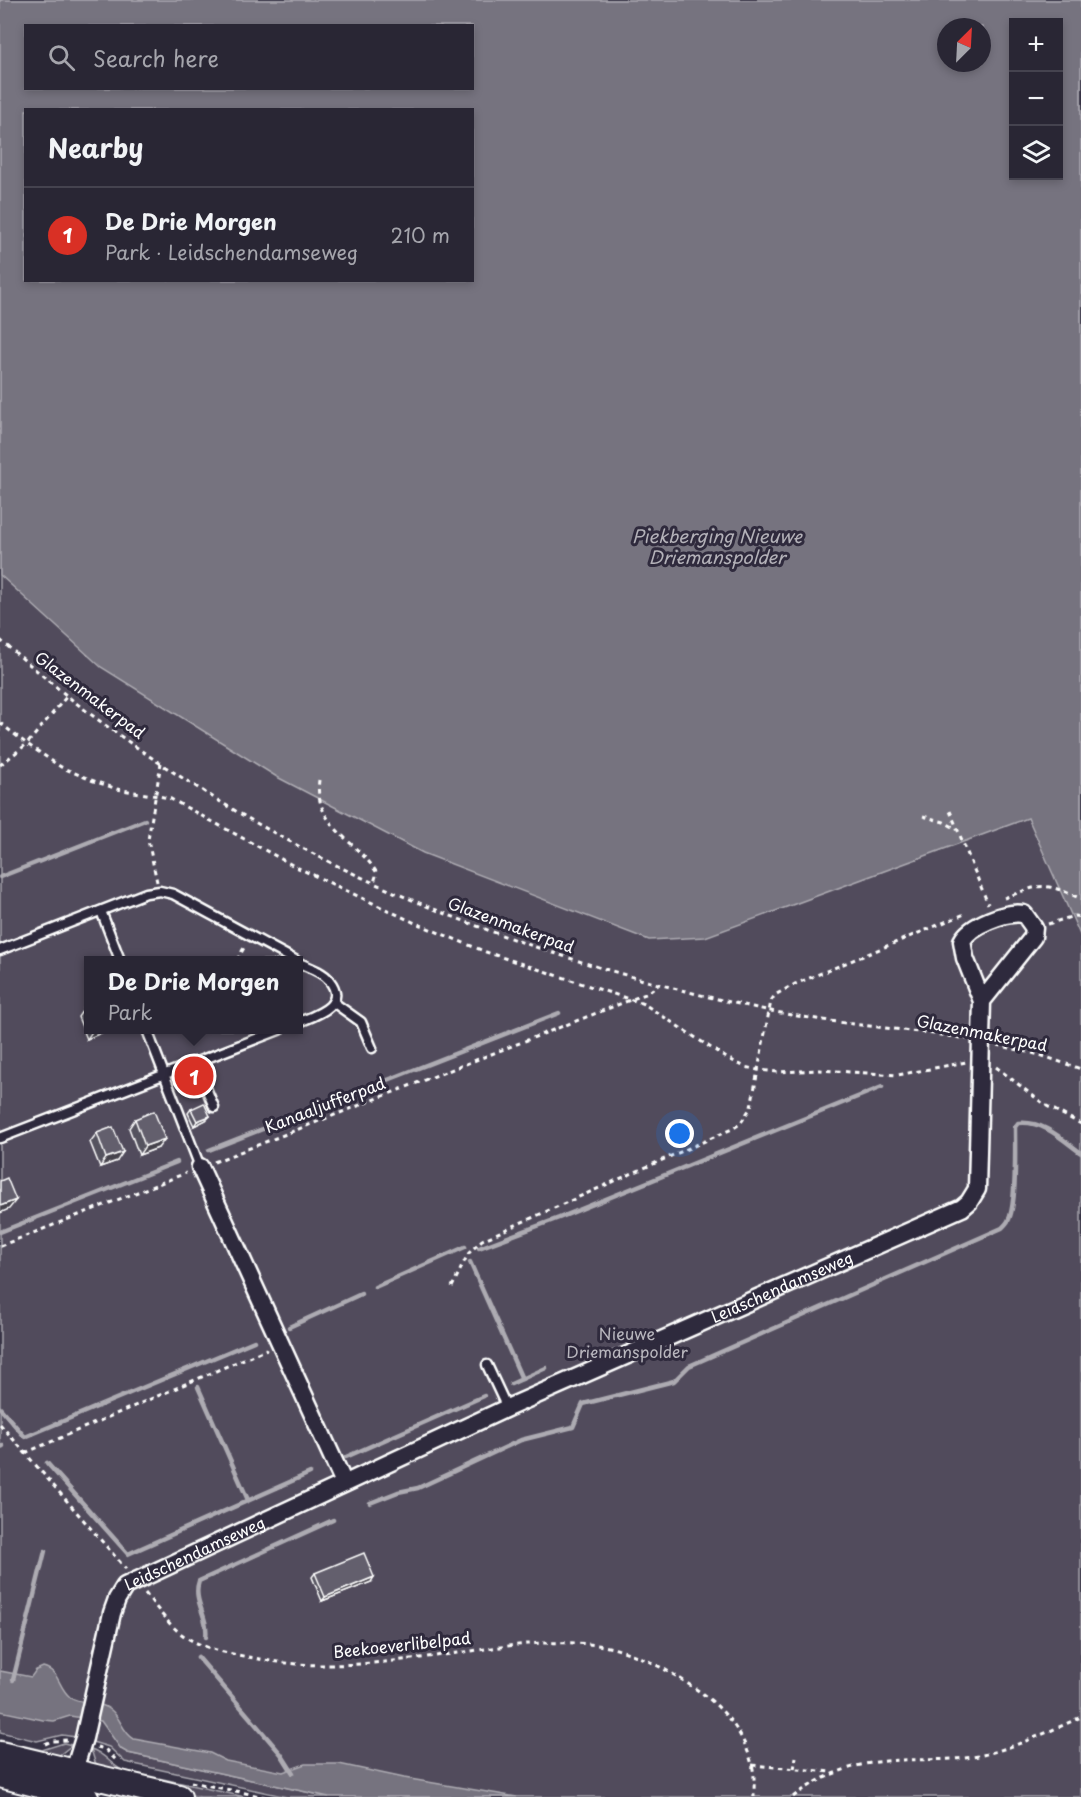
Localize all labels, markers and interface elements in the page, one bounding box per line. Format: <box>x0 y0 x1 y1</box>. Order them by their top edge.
north arrow <box>937 18 991 72</box>
map controls <box>1009 18 1063 180</box>
button: + <box>1009 18 1063 72</box>
search box <box>24 24 474 90</box>
icon: search <box>45 41 78 74</box>
text: Search here <box>93 41 219 74</box>
button: − <box>1009 72 1063 126</box>
button: layers <box>1009 126 1063 180</box>
text: Nearby <box>48 128 143 167</box>
text: De Drie Morgen <box>105 204 277 237</box>
text: 1 <box>63 220 72 250</box>
text: 210 m <box>391 220 450 250</box>
text: Park · Leidschendamseweg <box>105 237 358 267</box>
water label: Piekberging Nieuwe Driemanspolder <box>632 522 803 570</box>
street label: Glazenmakerpad <box>30 645 151 744</box>
street label: Glazenmakerpad <box>445 890 578 958</box>
popup <box>84 956 303 1034</box>
text: De Drie Morgen <box>108 964 279 997</box>
text: Park <box>108 997 152 1027</box>
street label: Glazenmakerpad <box>915 1008 1050 1057</box>
pin: 1 <box>174 1054 214 1098</box>
street label: Kanaaljufferpad <box>261 1070 389 1138</box>
your location <box>665 1119 694 1148</box>
street label: Leidschendamseweg <box>707 1244 857 1328</box>
park label: Nieuwe Driemanspolder <box>566 1321 688 1363</box>
street label: Leidschendamseweg <box>120 1509 269 1596</box>
street label: Beekoeverlibelpad <box>332 1625 472 1663</box>

